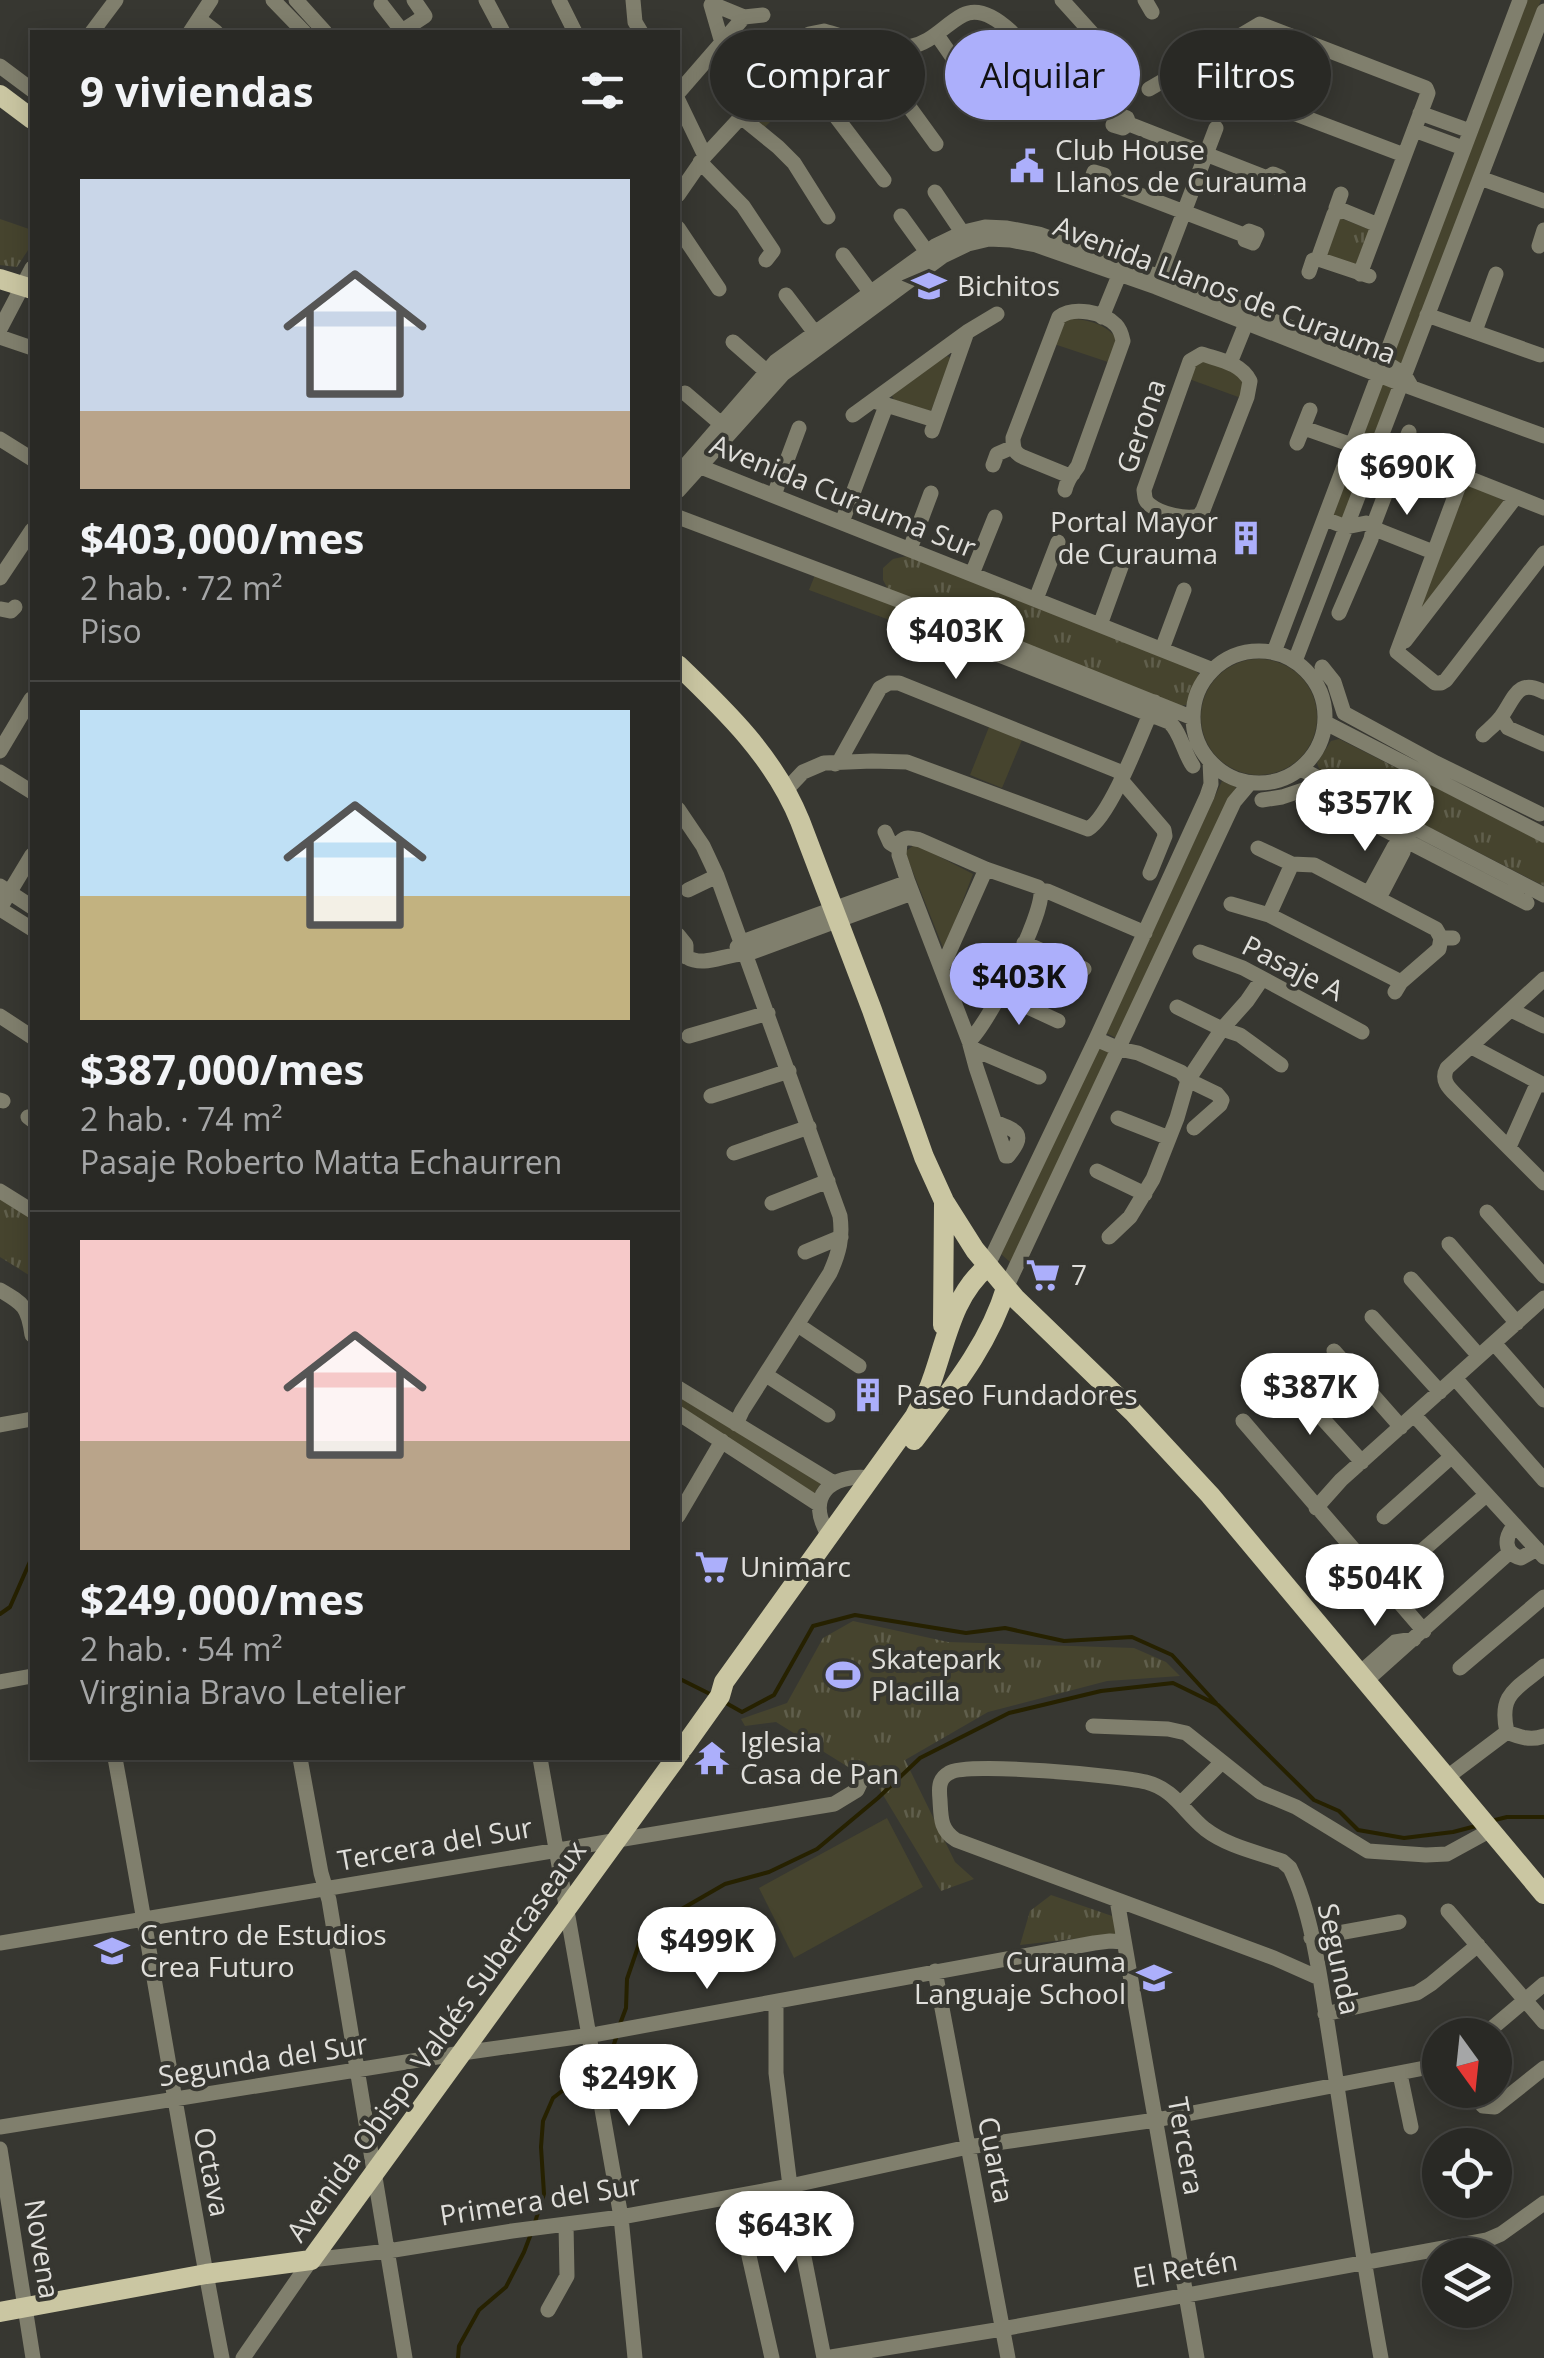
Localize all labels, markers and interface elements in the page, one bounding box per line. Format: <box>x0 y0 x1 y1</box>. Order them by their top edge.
chip: Comprar <box>710 30 925 120</box>
chip: Alquilar <box>945 30 1140 120</box>
chip: Filtros <box>1160 30 1331 120</box>
text: 9 viviendas <box>80 62 314 119</box>
icon: filters <box>575 63 630 118</box>
place label: Club House Llanos de Curauma <box>1055 130 1307 200</box>
public building icon: Club House Llanos de Curauma <box>1008 147 1046 185</box>
street label: Avenida Llanos de Curauma <box>1049 206 1402 372</box>
icon: home <box>265 244 445 424</box>
place label: Bichitos <box>957 266 1060 304</box>
school or university icon: Bichitos <box>910 267 948 305</box>
street label: Gerona <box>1106 374 1174 478</box>
street label: Avenida Curauma Sur <box>705 424 982 566</box>
pin: $690K <box>1337 433 1477 518</box>
text: $690K <box>1360 444 1454 487</box>
place label: Portal Mayor de Curauma <box>1050 502 1219 572</box>
text: $403,000/mes <box>80 509 364 566</box>
building icon: Portal Mayor de Curauma <box>1227 519 1265 557</box>
text: 2 hab. · 72 m² <box>80 566 283 609</box>
pin: $403K <box>886 597 1026 682</box>
text: $403K <box>909 608 1003 651</box>
text: Piso <box>80 609 142 652</box>
pin: $357K <box>1295 769 1435 854</box>
icon: home <box>265 775 445 955</box>
text: $357K <box>1318 780 1412 823</box>
street label: Pasaje A <box>1236 925 1351 1009</box>
pin: $403K <box>949 943 1089 1028</box>
text: $403K <box>972 954 1066 997</box>
text: $387,000/mes <box>80 1040 364 1097</box>
text: 2 hab. · 74 m² <box>80 1097 283 1140</box>
text: Pasaje Roberto Matta Echaurren <box>80 1140 562 1183</box>
place label: 7 <box>1071 1255 1087 1293</box>
supermarket icon: 7 <box>1024 1256 1062 1294</box>
icon: home <box>265 1305 445 1485</box>
pin: $387K <box>1240 1353 1380 1438</box>
text: $387K <box>1263 1364 1357 1407</box>
place label: Paseo Fundadores <box>896 1375 1138 1413</box>
building icon: Paseo Fundadores <box>849 1376 887 1414</box>
pin: $504K <box>1305 1544 1445 1629</box>
place label: Unimarc <box>740 1547 851 1585</box>
supermarket icon: Unimarc <box>693 1548 731 1586</box>
text: $504K <box>1328 1555 1422 1598</box>
text: $249,000/mes <box>80 1570 364 1627</box>
text: 2 hab. · 54 m² <box>80 1627 283 1670</box>
place label: Skatepark Placilla <box>871 1639 1001 1709</box>
sports icon: Skatepark Placilla <box>824 1656 862 1694</box>
text: Virginia Bravo Letelier <box>80 1670 406 1713</box>
place label: Iglesia Casa de Pan <box>740 1722 899 1792</box>
temple icon: Iglesia Casa de Pan <box>693 1739 731 1777</box>
street label: Tercera del Sur <box>334 1807 536 1879</box>
street label: Avenida Obispo Valdés Subercaseaux <box>277 1832 594 2249</box>
street label: Segunda <box>1310 1899 1370 2018</box>
pin: $499K <box>637 1907 777 1992</box>
place label: Centro de Estudios Crea Futuro <box>140 1915 387 1985</box>
text: $499K <box>660 1918 754 1961</box>
school or university icon: Centro de Estudios Crea Futuro <box>93 1932 131 1970</box>
place label: Curauma Languaje School <box>914 1942 1126 2012</box>
school or university icon: Curauma Languaje School <box>1135 1959 1173 1997</box>
north arrow <box>1422 2018 1512 2108</box>
map controls <box>1422 2018 1512 2328</box>
street label: Segunda del Sur <box>155 2024 371 2094</box>
pin: $249K <box>559 2044 699 2129</box>
text: $249K <box>582 2055 676 2098</box>
street label: Tercera <box>1160 2094 1214 2198</box>
street label: Cuarta <box>970 2113 1024 2206</box>
street label: Octava <box>186 2124 240 2220</box>
button: locate <box>1422 2128 1512 2218</box>
street label: Primera del Sur <box>437 2164 643 2234</box>
pin: $643K <box>715 2191 855 2276</box>
street label: Novena <box>16 2196 70 2301</box>
text: $643K <box>738 2202 832 2245</box>
button: layers <box>1422 2238 1512 2328</box>
street label: El Retén <box>1129 2240 1240 2296</box>

